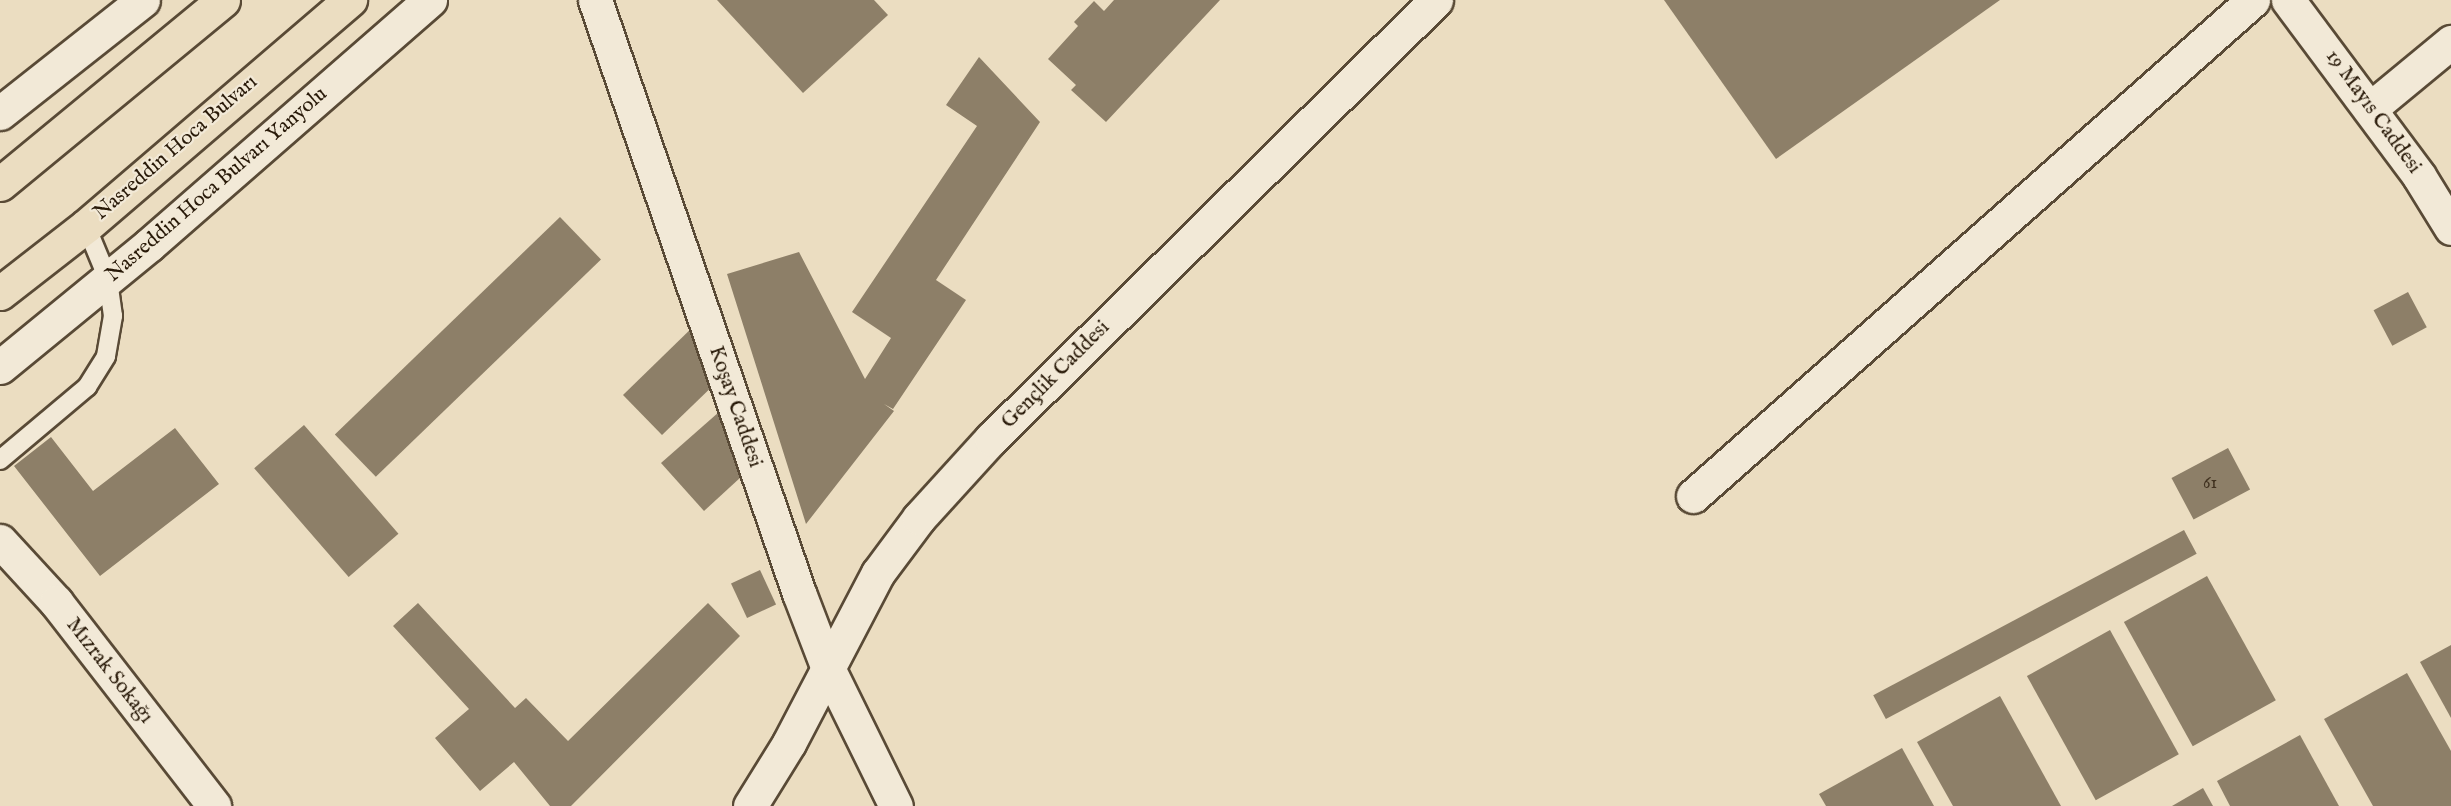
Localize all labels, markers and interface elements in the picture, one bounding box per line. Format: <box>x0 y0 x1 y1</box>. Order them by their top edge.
street label: 19 Mayıs Caddesi <box>2320 45 2426 179</box>
street label: Nasreddin Hoca Bulvarı <box>89 70 263 226</box>
street label: Nasreddin Hoca Bulvarı Yanyolu <box>101 82 333 288</box>
street label: Gençlik Caddesi <box>997 316 1115 434</box>
street label: Koşay Caddesi <box>702 343 768 471</box>
house number: 61 <box>2203 473 2217 495</box>
street label: Mızrak Sokağı <box>60 613 158 729</box>

